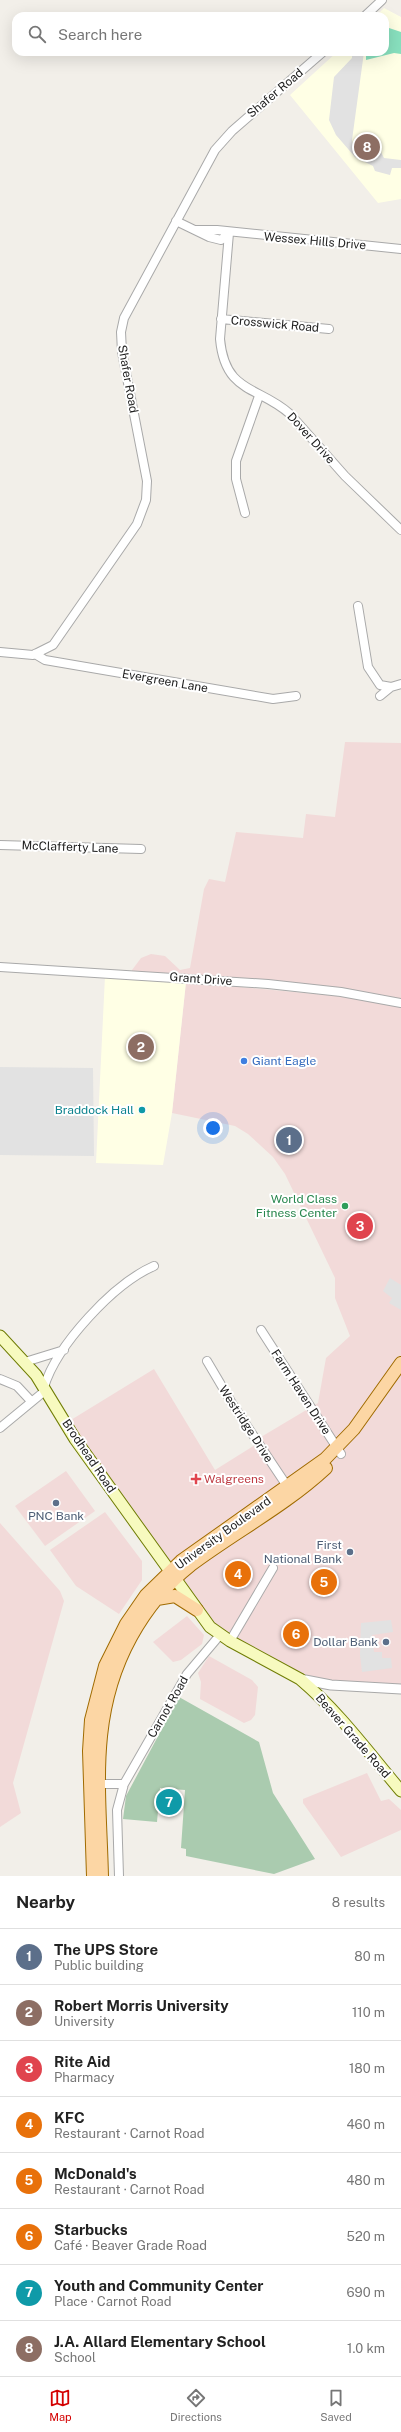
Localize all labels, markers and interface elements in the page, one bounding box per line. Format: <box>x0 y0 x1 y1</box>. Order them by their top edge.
search box <box>12 12 389 56</box>
icon: search <box>26 23 48 45</box>
text: Search here <box>58 26 142 43</box>
street label: Shafer Road <box>244 66 306 120</box>
pin: 8 <box>354 132 380 162</box>
street label: Wessex Hills Drive <box>263 230 367 252</box>
street label: Crosswick Road <box>230 313 320 335</box>
street label: Shafer Road <box>115 344 141 414</box>
street label: Dover Drive <box>284 410 338 467</box>
street label: Evergreen Lane <box>121 667 209 695</box>
street label: McClafferty Lane <box>21 838 119 856</box>
street label: Grant Drive <box>169 970 233 988</box>
pin: 2 <box>128 1032 154 1062</box>
place label: Giant Eagle <box>252 1054 316 1068</box>
marker: Giant Eagle <box>239 1056 249 1066</box>
place label: Braddock Hall <box>55 1103 134 1117</box>
marker: Braddock Hall <box>137 1105 147 1115</box>
your location <box>203 1118 223 1138</box>
pin: 1 <box>276 1125 302 1155</box>
place label: World Class Fitness Center <box>256 1192 337 1220</box>
marker: World Class Fitness Center <box>340 1201 350 1211</box>
pin: 3 <box>347 1211 373 1241</box>
street label: Farm Haven Drive <box>268 1347 334 1437</box>
street label: Westridge Drive <box>216 1383 276 1465</box>
street label: Brodhead Road <box>59 1417 119 1495</box>
place label: Walgreens <box>204 1472 264 1486</box>
marker: Walgreens <box>191 1474 201 1484</box>
street label: University Boulevard <box>172 1494 274 1572</box>
marker: PNC Bank <box>51 1498 61 1508</box>
place label: PNC Bank <box>28 1509 84 1523</box>
place label: First National Bank <box>264 1538 342 1566</box>
marker: First National Bank <box>345 1547 355 1557</box>
pin: 4 <box>225 1559 251 1589</box>
pin: 5 <box>311 1567 337 1597</box>
pin: 6 <box>283 1619 309 1649</box>
place label: Dollar Bank <box>313 1635 378 1649</box>
marker: Dollar Bank <box>381 1637 391 1647</box>
street label: Carnot Road <box>145 1674 191 1740</box>
street label: Beaver Grade Road <box>313 1691 393 1781</box>
pin: 7 <box>156 1787 182 1817</box>
text: Nearby <box>16 1892 75 1912</box>
text: 8 results <box>332 1895 385 1910</box>
text: The UPS Store <box>54 1941 158 1958</box>
text: 1 <box>26 1949 32 1964</box>
text: 80 m <box>354 1949 385 1964</box>
text: Public building <box>54 1958 144 1973</box>
text: Robert Morris University <box>54 1997 229 2014</box>
text: 2 <box>25 2005 33 2020</box>
text: 110 m <box>352 2005 385 2020</box>
text: University <box>54 2014 114 2029</box>
text: Rite Aid <box>54 2053 110 2070</box>
text: 3 <box>25 2061 33 2076</box>
text: 180 m <box>349 2061 385 2076</box>
text: Pharmacy <box>54 2070 114 2085</box>
text: KFC <box>54 2109 85 2126</box>
text: 4 <box>25 2117 33 2132</box>
text: 460 m <box>346 2117 385 2132</box>
text: Restaurant · Carnot Road <box>54 2126 204 2141</box>
text: McDonald's <box>54 2165 137 2182</box>
text: 5 <box>25 2173 33 2188</box>
text: 480 m <box>346 2173 385 2188</box>
text: Restaurant · Carnot Road <box>54 2182 204 2197</box>
text: Starbucks <box>54 2221 128 2238</box>
text: 6 <box>25 2229 33 2244</box>
text: 520 m <box>347 2229 385 2244</box>
text: Café · Beaver Grade Road <box>54 2238 207 2253</box>
text: Youth and Community Center <box>54 2277 264 2294</box>
text: 7 <box>25 2285 33 2300</box>
text: 690 m <box>347 2285 385 2300</box>
text: Place · Carnot Road <box>54 2294 172 2309</box>
text: J.A. Allard Elementary School <box>54 2333 266 2350</box>
text: 8 <box>25 2341 33 2356</box>
text: 1.0 km <box>347 2341 385 2356</box>
text: School <box>54 2350 96 2365</box>
tab: Map <box>49 2387 72 2423</box>
tab: Directions <box>170 2387 222 2423</box>
tab: Saved <box>320 2387 352 2423</box>

